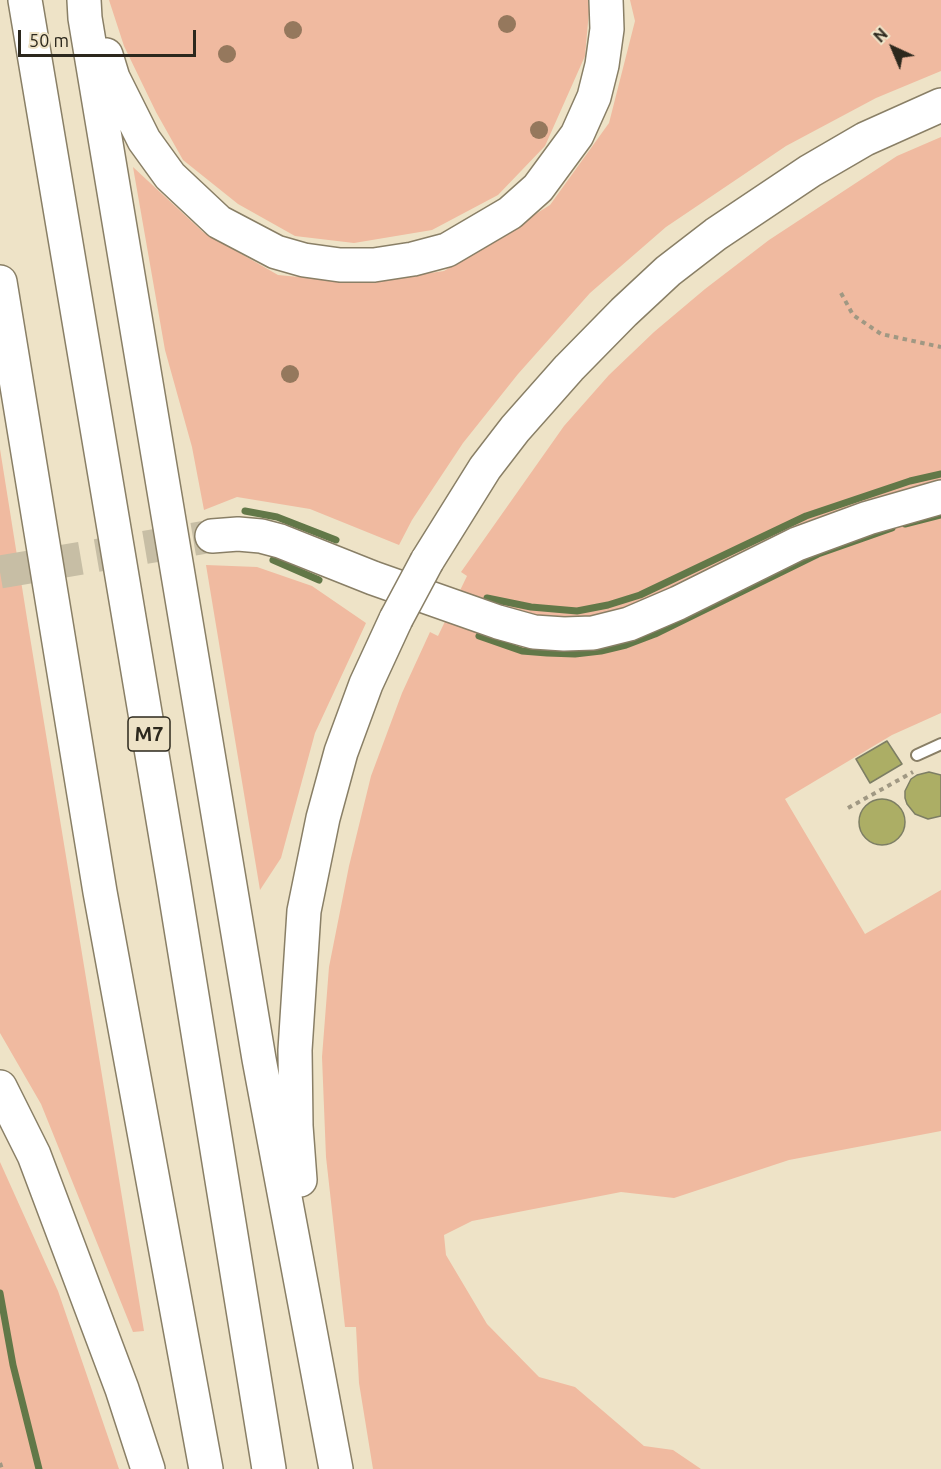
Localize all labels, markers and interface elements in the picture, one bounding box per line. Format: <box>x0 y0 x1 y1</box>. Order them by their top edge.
scale bar <box>21 18 200 56</box>
north arrow <box>863 18 923 78</box>
text: N <box>870 24 891 46</box>
text: 50 m <box>29 30 69 50</box>
road number: M7 <box>128 717 170 751</box>

